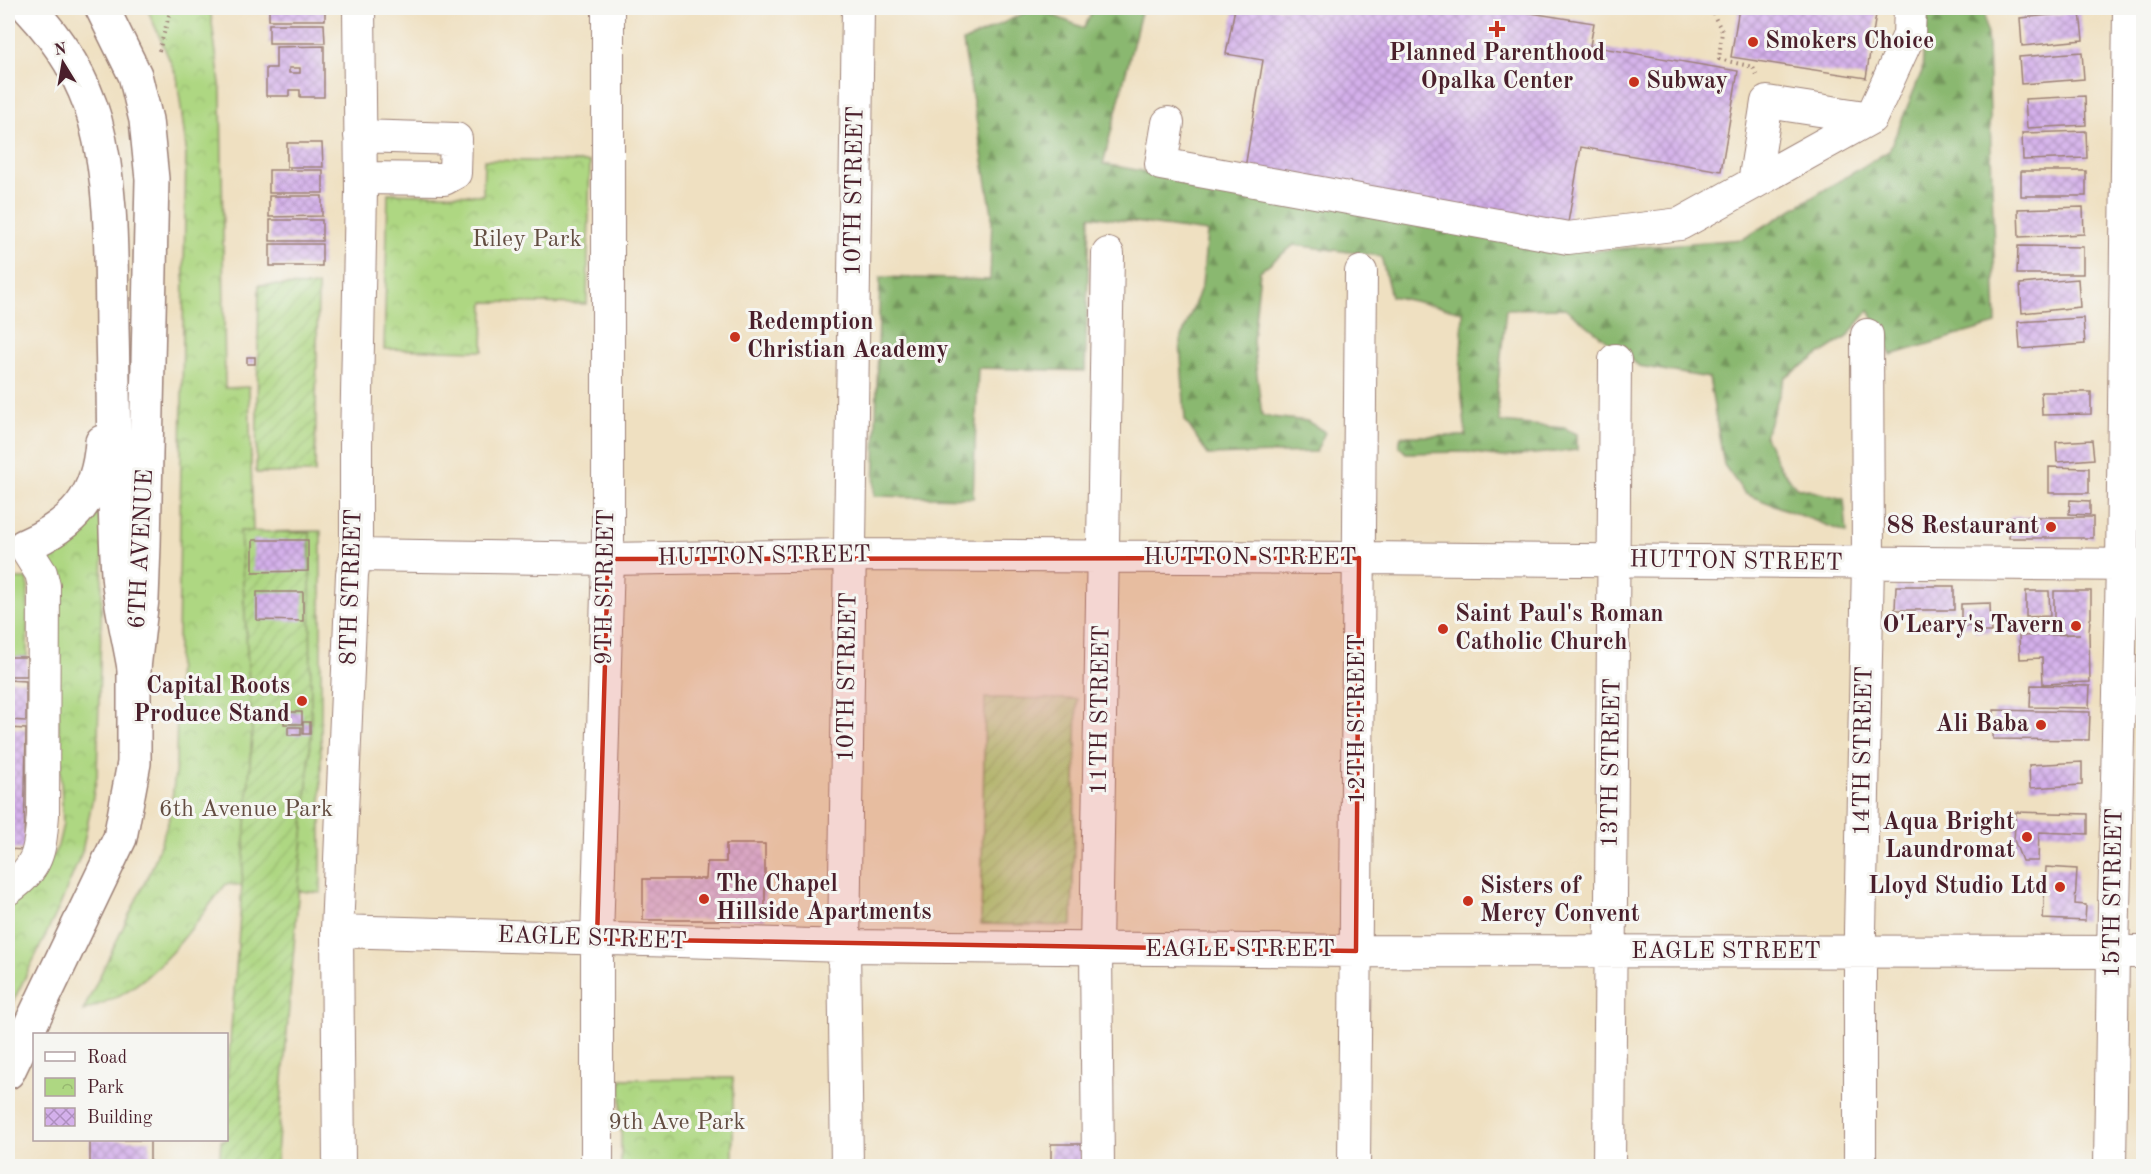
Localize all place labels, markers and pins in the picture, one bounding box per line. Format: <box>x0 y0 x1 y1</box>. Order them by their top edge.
marker: Planned Parenthood Opalka Center <box>1488 20 1506 38</box>
place label: Smokers Choice <box>1765 30 1934 54</box>
marker: Smokers Choice <box>1746 35 1760 49</box>
place label: Planned Parenthood Opalka Center <box>1389 42 1605 94</box>
place label: Subway <box>1646 70 1728 94</box>
marker: Subway <box>1627 75 1641 89</box>
place label: Redemption Christian Academy <box>747 311 949 363</box>
marker: Redemption Christian Academy <box>728 330 742 344</box>
place label: 88 Restaurant <box>1886 515 2039 539</box>
marker: 88 Restaurant <box>2044 520 2058 534</box>
place label: Saint Paul's Roman Catholic Church <box>1455 603 1664 655</box>
place label: O'Leary's Tavern <box>1882 614 2064 638</box>
marker: O'Leary's Tavern <box>2069 619 2083 633</box>
marker: Saint Paul's Roman Catholic Church <box>1436 622 1450 636</box>
place label: Capital Roots Produce Stand <box>133 675 290 727</box>
marker: Capital Roots Produce Stand <box>295 694 309 708</box>
place label: Ali Baba <box>1936 713 2029 737</box>
marker: Ali Baba <box>2034 718 2048 732</box>
place label: Aqua Bright Laundromat <box>1882 811 2015 863</box>
marker: Aqua Bright Laundromat <box>2020 830 2034 844</box>
place label: The Chapel Hillside Apartments <box>716 873 931 925</box>
place label: Sisters of Mercy Convent <box>1480 875 1640 927</box>
place label: Lloyd Studio Ltd <box>1868 875 2048 899</box>
marker: Lloyd Studio Ltd <box>2053 880 2067 894</box>
marker: The Chapel Hillside Apartments <box>697 892 711 906</box>
marker: Sisters of Mercy Convent <box>1461 894 1475 908</box>

